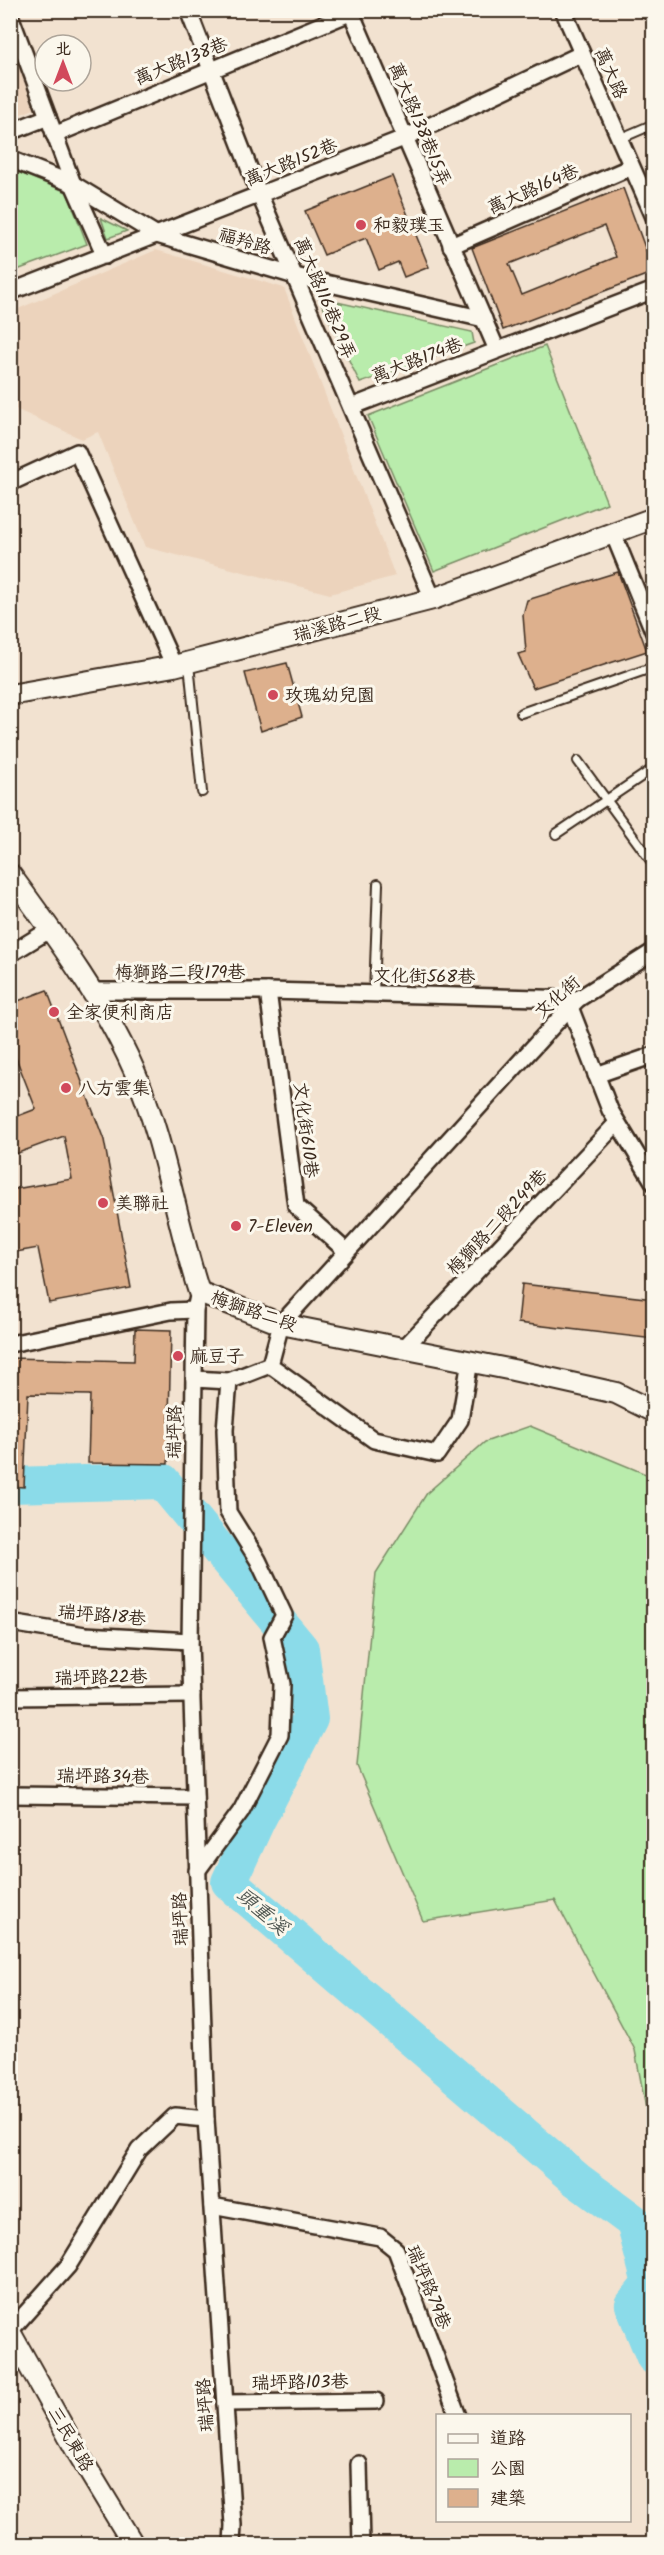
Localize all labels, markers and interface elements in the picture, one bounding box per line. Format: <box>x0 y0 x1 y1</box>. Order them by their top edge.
street label: 萬大路138巷 <box>130 30 233 94</box>
north arrow <box>33 33 93 93</box>
text: 北 <box>55 37 71 62</box>
street label: 萬大路 <box>585 43 634 104</box>
street label: 萬大路138巷15弄 <box>379 58 458 191</box>
street label: 萬大路152巷 <box>241 132 342 195</box>
street label: 萬大路164巷 <box>483 157 584 223</box>
place label: 和毅璞玉 <box>373 212 445 241</box>
marker: 和毅璞玉 <box>354 218 368 232</box>
street label: 福羚路 <box>215 221 275 264</box>
street label: 萬大路116巷29弄 <box>285 233 362 364</box>
street label: 萬大路174巷 <box>368 331 467 392</box>
street label: 瑞溪路二段 <box>290 600 385 651</box>
place label: 玫瑰幼兒園 <box>285 682 375 711</box>
marker: 玫瑰幼兒園 <box>266 688 280 702</box>
street label: 梅獅路二段179巷 <box>115 959 245 988</box>
street label: 文化街568巷 <box>372 962 475 993</box>
street label: 文化街 <box>528 969 588 1027</box>
place label: 全家便利商店 <box>66 999 174 1028</box>
marker: 全家便利商店 <box>47 1005 61 1019</box>
place label: 八方雲集 <box>78 1075 150 1104</box>
street label: 文化街610巷 <box>284 1080 325 1180</box>
marker: 八方雲集 <box>59 1081 73 1095</box>
street label: 梅獅路二段249巷 <box>441 1163 555 1283</box>
place label: 美聯社 <box>115 1190 169 1219</box>
marker: 美聯社 <box>96 1196 110 1210</box>
place label: 7-Eleven <box>248 1213 313 1242</box>
marker: 7-Eleven <box>229 1219 243 1233</box>
street label: 梅獅路二段 <box>206 1284 301 1341</box>
place label: 麻豆子 <box>190 1343 244 1372</box>
marker: 麻豆子 <box>171 1349 185 1363</box>
street label: 瑞坪路 <box>161 1405 190 1459</box>
street label: 瑞坪路18巷 <box>57 1598 147 1635</box>
street label: 瑞坪路22巷 <box>54 1663 148 1694</box>
street label: 瑞坪路34巷 <box>57 1762 149 1793</box>
water label: 頭重溪 <box>229 1881 296 1945</box>
street label: 瑞坪路 <box>166 1891 197 1946</box>
street label: 瑞坪路79巷 <box>397 2241 458 2334</box>
street label: 瑞坪路103巷 <box>251 2368 349 2399</box>
street label: 瑞坪路 <box>190 2377 223 2433</box>
street label: 三民東路 <box>39 2401 100 2478</box>
legend <box>436 2414 631 2522</box>
text: 道路 <box>490 2425 526 2454</box>
text: 公園 <box>490 2455 526 2484</box>
text: 建築 <box>490 2485 526 2514</box>

